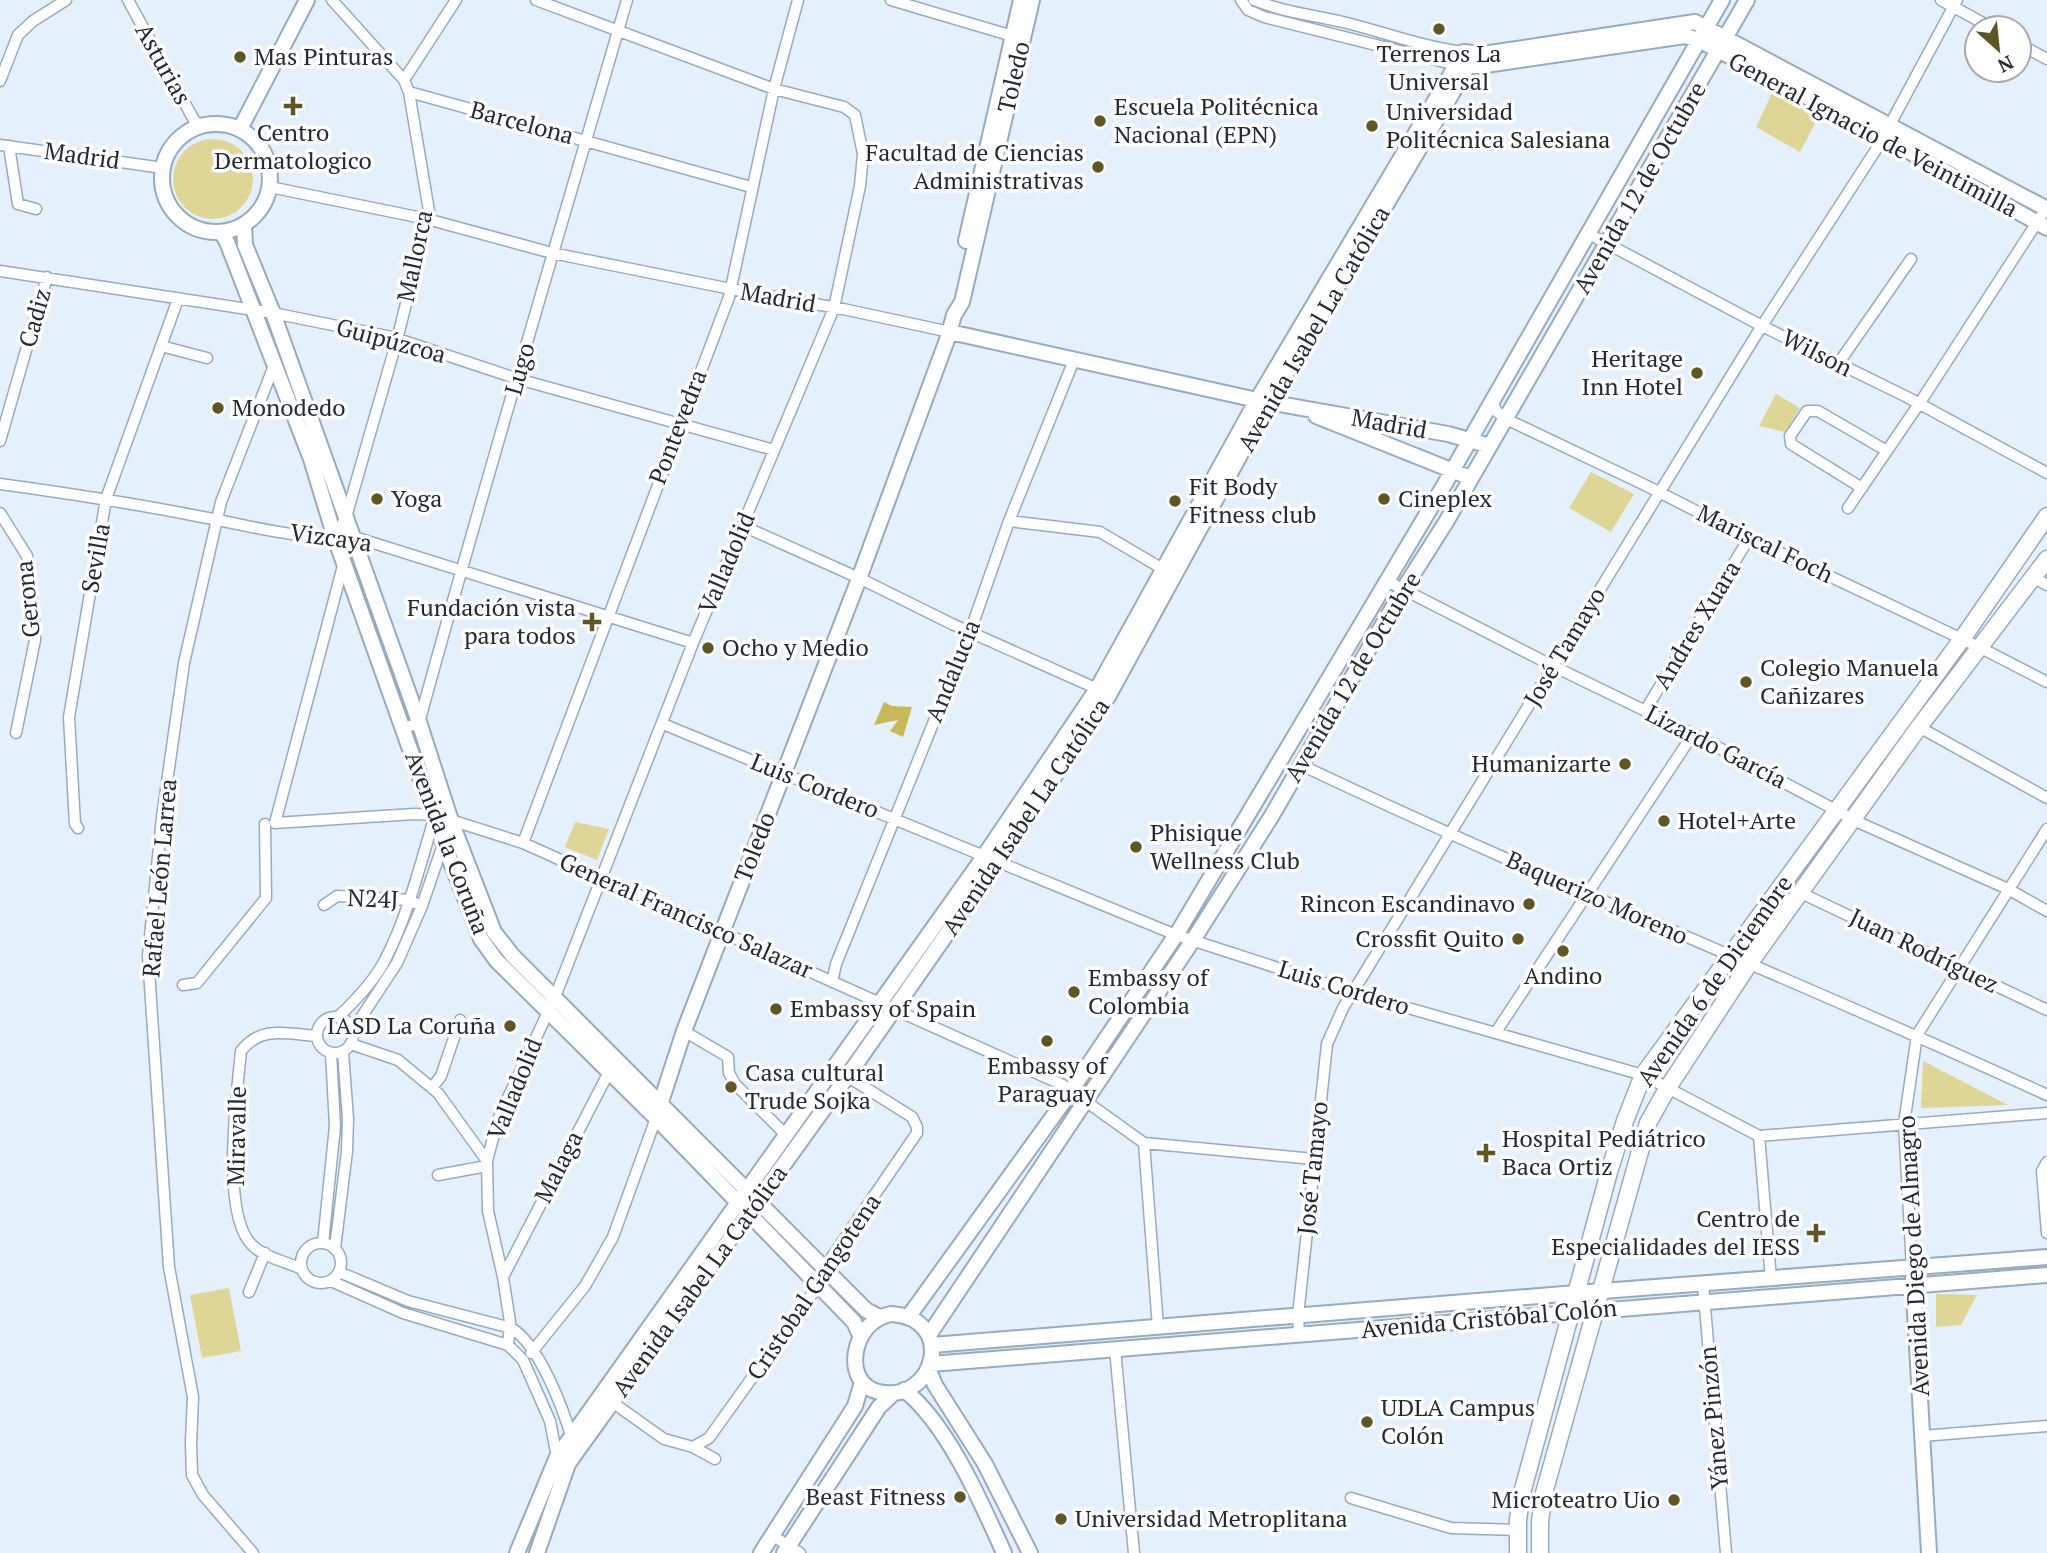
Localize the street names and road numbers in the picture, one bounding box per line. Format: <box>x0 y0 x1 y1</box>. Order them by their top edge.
street label: Asturias <box>128 17 199 110</box>
street label: Toledo <box>989 38 1037 116</box>
street label: General Ignacio de Veintimilla <box>1723 44 2024 224</box>
street label: Avenida 12 de Octubre <box>1565 76 1713 299</box>
street label: Barcelona <box>467 93 577 151</box>
street label: Madrid <box>42 134 122 176</box>
street label: Avenida Isabel La Católica <box>1230 200 1397 457</box>
street label: Mallorca <box>389 207 439 305</box>
street label: Madrid <box>738 275 818 319</box>
street label: Cadiz <box>10 285 58 351</box>
street label: Guipúzcoa <box>333 310 450 370</box>
street label: Wilson <box>1777 321 1858 383</box>
street label: Lugo <box>496 339 542 399</box>
street label: Pontevedra <box>641 365 714 488</box>
street label: Madrid <box>1349 401 1429 445</box>
street label: Mariscal Foch <box>1692 496 1839 590</box>
street label: Valladolid <box>690 507 762 618</box>
street label: Vizcaya <box>288 515 374 559</box>
street label: Sevilla <box>73 520 117 595</box>
street label: Andres Xuara <box>1645 554 1747 695</box>
street label: Gerona <box>7 559 47 639</box>
street label: Avenida 12 de Octubre <box>1277 565 1428 788</box>
street label: José Tamayo <box>1516 581 1612 712</box>
street label: Andalucia <box>917 615 987 727</box>
street label: Avenida Isabel La Católica <box>934 692 1116 941</box>
street label: Lizardo García <box>1640 697 1792 795</box>
street label: Luis Cordero <box>746 745 884 825</box>
street label: Avenida la Coruña <box>398 746 498 939</box>
street label: Rafael León Larrea <box>134 777 184 979</box>
street label: Toledo <box>726 807 782 886</box>
street label: Baquerizo Moreno <box>1501 843 1693 952</box>
street label: General Francisco Salazar <box>555 845 819 986</box>
street label: Avenida 6 de Diciembre <box>1629 869 1799 1092</box>
street label: N24J <box>347 881 399 915</box>
street label: Juan Rodríguez <box>1845 900 2004 1000</box>
street label: Luis Cordero <box>1275 952 1414 1022</box>
street label: Valladolid <box>479 1033 549 1144</box>
street label: Miravalle <box>219 1086 253 1186</box>
street label: José Tamayo <box>1289 1100 1335 1236</box>
street label: Avenida Diego de Almagro <box>1890 1115 1936 1397</box>
street label: Malaga <box>526 1125 590 1208</box>
street label: Avenida Isabel La Católica <box>604 1158 794 1403</box>
street label: Cristobal Gangotena <box>739 1187 888 1386</box>
street label: Avenida Cristóbal Colón <box>1360 1291 1618 1345</box>
street label: Yánez Pinzón <box>1691 1345 1735 1491</box>

